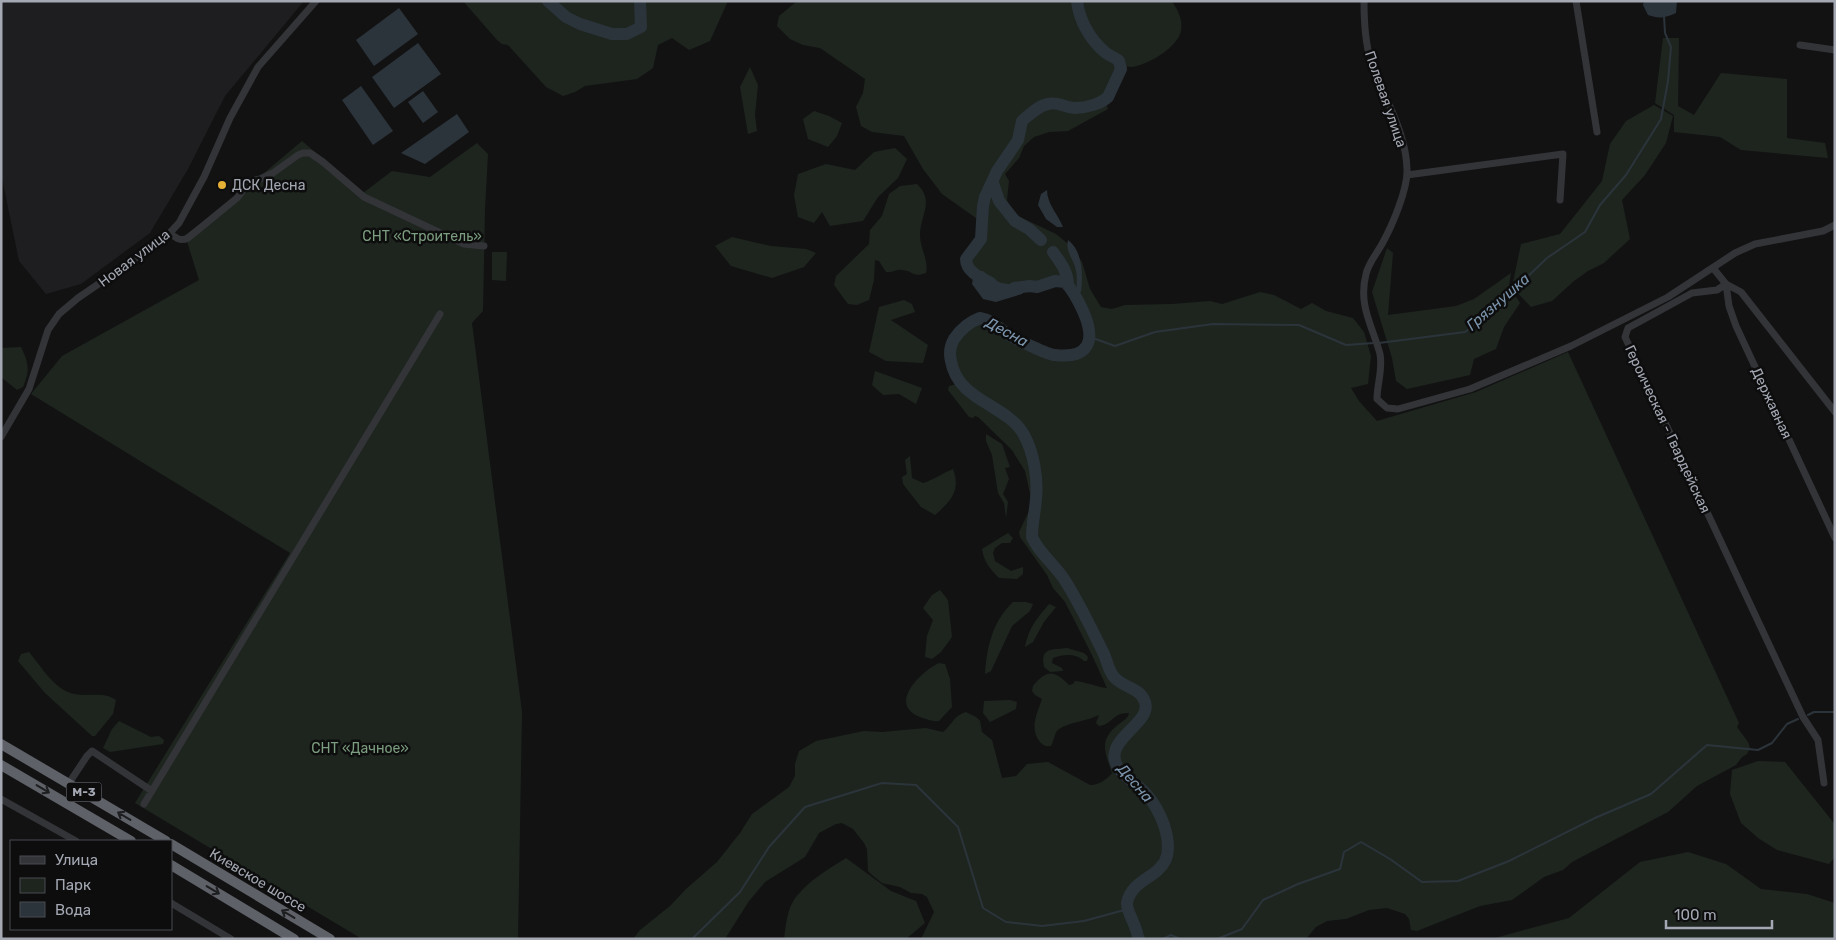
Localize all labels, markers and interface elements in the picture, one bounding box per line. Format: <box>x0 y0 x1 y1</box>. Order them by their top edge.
street label: Полевая улица <box>1361 49 1410 150</box>
place label: ДСК Десна <box>232 177 305 194</box>
marker: ДСК Десна <box>216 179 228 191</box>
street label: Новая улица <box>95 226 173 291</box>
park label: СНТ «Строитель» <box>362 228 482 245</box>
water label: Грязнушка <box>1463 270 1533 334</box>
water label: Десна <box>982 313 1031 351</box>
street label: Героическая - Гвардейская <box>1621 342 1714 516</box>
street label: Державная <box>1748 365 1795 442</box>
park label: СНТ «Дачное» <box>311 740 409 757</box>
water label: Десна <box>1113 759 1157 806</box>
road number: М-3 <box>66 782 102 802</box>
one-way arrow <box>36 785 50 795</box>
one-way arrow <box>118 811 132 821</box>
legend <box>10 840 172 930</box>
street label: Киевское шоссе <box>206 845 309 916</box>
text: Улица <box>55 851 98 869</box>
text: Парк <box>55 876 91 894</box>
one-way arrow <box>206 885 220 895</box>
scale bar <box>1666 898 1772 930</box>
text: Вода <box>55 901 91 919</box>
text: 100 m <box>1674 906 1716 924</box>
one-way arrow <box>282 908 296 918</box>

